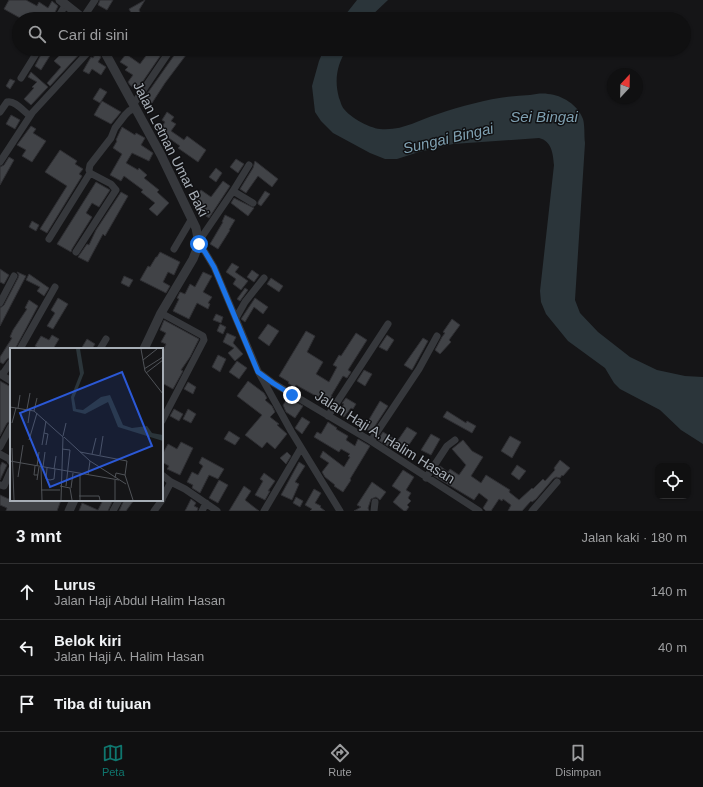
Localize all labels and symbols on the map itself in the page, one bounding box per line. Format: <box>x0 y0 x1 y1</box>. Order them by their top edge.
north arrow <box>607 68 643 104</box>
street label: Jalan Letnan Umar Baki <box>130 79 212 219</box>
water label: Sei Bingai <box>510 108 578 125</box>
water label: Sungai Bingai <box>401 119 496 157</box>
route start <box>190 235 208 253</box>
inset map <box>10 348 163 501</box>
route end <box>283 386 301 404</box>
street label: Jalan Haji A. Halim Hasan <box>312 387 458 487</box>

